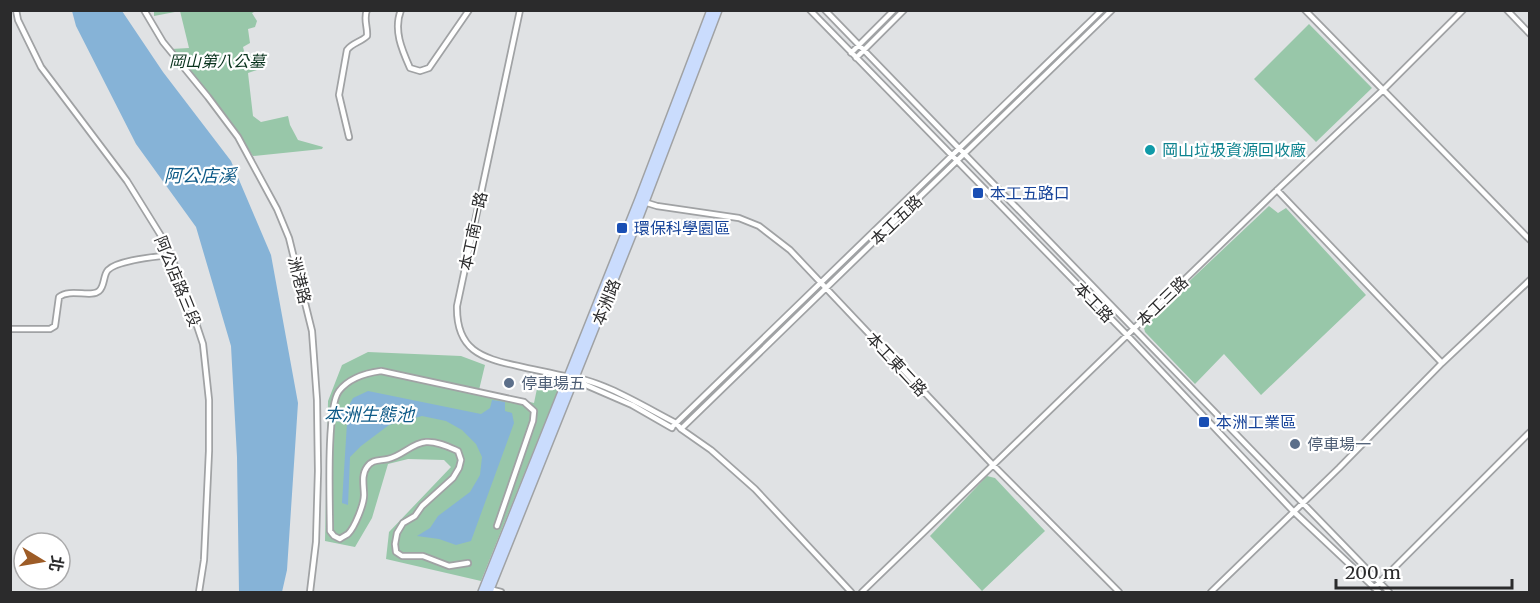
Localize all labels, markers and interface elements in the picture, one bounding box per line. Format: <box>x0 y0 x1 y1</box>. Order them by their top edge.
park label: 岡山第八公墓 <box>169 51 268 71</box>
place label: 岡山垃圾資源回收廠 <box>1162 140 1306 160</box>
marker: 岡山垃圾資源回收廠 <box>1143 143 1157 157</box>
water label: 阿公店溪 <box>164 164 239 187</box>
place label: 本工五路口 <box>990 183 1070 203</box>
marker: 本工五路口 <box>971 186 985 200</box>
street label: 本工南一路 <box>455 190 491 272</box>
street label: 本工五路 <box>866 191 926 249</box>
place label: 環保科學園區 <box>634 218 730 238</box>
marker: 環保科學園區 <box>615 221 629 235</box>
street label: 阿公店路三段 <box>151 233 205 329</box>
street label: 洲港路 <box>284 254 316 306</box>
street label: 本工三路 <box>1132 272 1192 330</box>
street label: 本洲路 <box>588 276 624 328</box>
street label: 本工路 <box>1070 278 1118 326</box>
street label: 本工東二路 <box>862 328 932 400</box>
place label: 停車場五 <box>521 373 585 393</box>
marker: 停車場五 <box>502 376 516 390</box>
water label: 本洲生態池 <box>324 403 416 426</box>
place label: 本洲工業區 <box>1216 412 1296 432</box>
marker: 本洲工業區 <box>1197 415 1211 429</box>
place label: 停車場一 <box>1307 434 1371 454</box>
marker: 停車場一 <box>1288 437 1302 451</box>
north arrow <box>12 531 72 591</box>
scale bar <box>1336 552 1512 590</box>
text: 北 <box>45 554 68 574</box>
text: 200 m <box>1345 561 1401 584</box>

